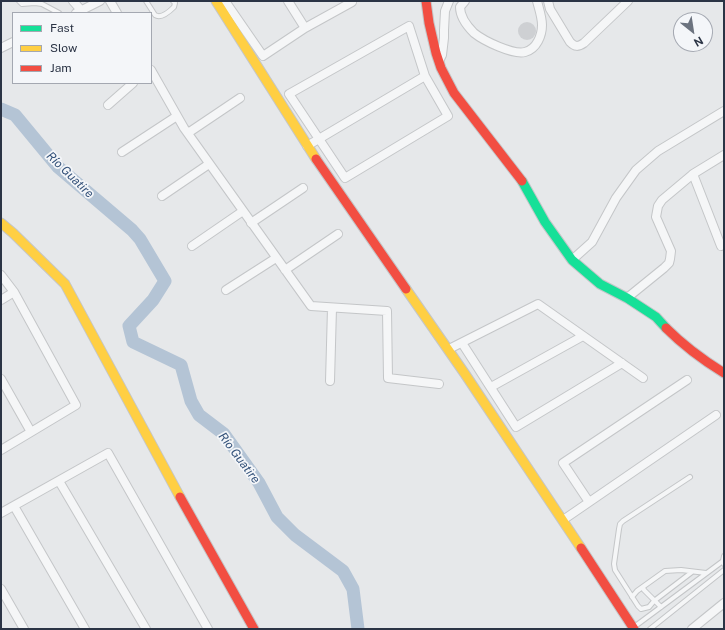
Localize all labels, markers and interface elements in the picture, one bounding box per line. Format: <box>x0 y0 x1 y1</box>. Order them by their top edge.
legend <box>12 12 152 84</box>
north arrow <box>673 12 713 52</box>
text: Fast <box>50 21 74 35</box>
text: N <box>692 34 705 49</box>
text: Slow <box>50 41 77 55</box>
text: Jam <box>50 61 72 75</box>
water label: Río Guatire <box>43 149 97 201</box>
water label: Río Guatire <box>215 430 263 486</box>

